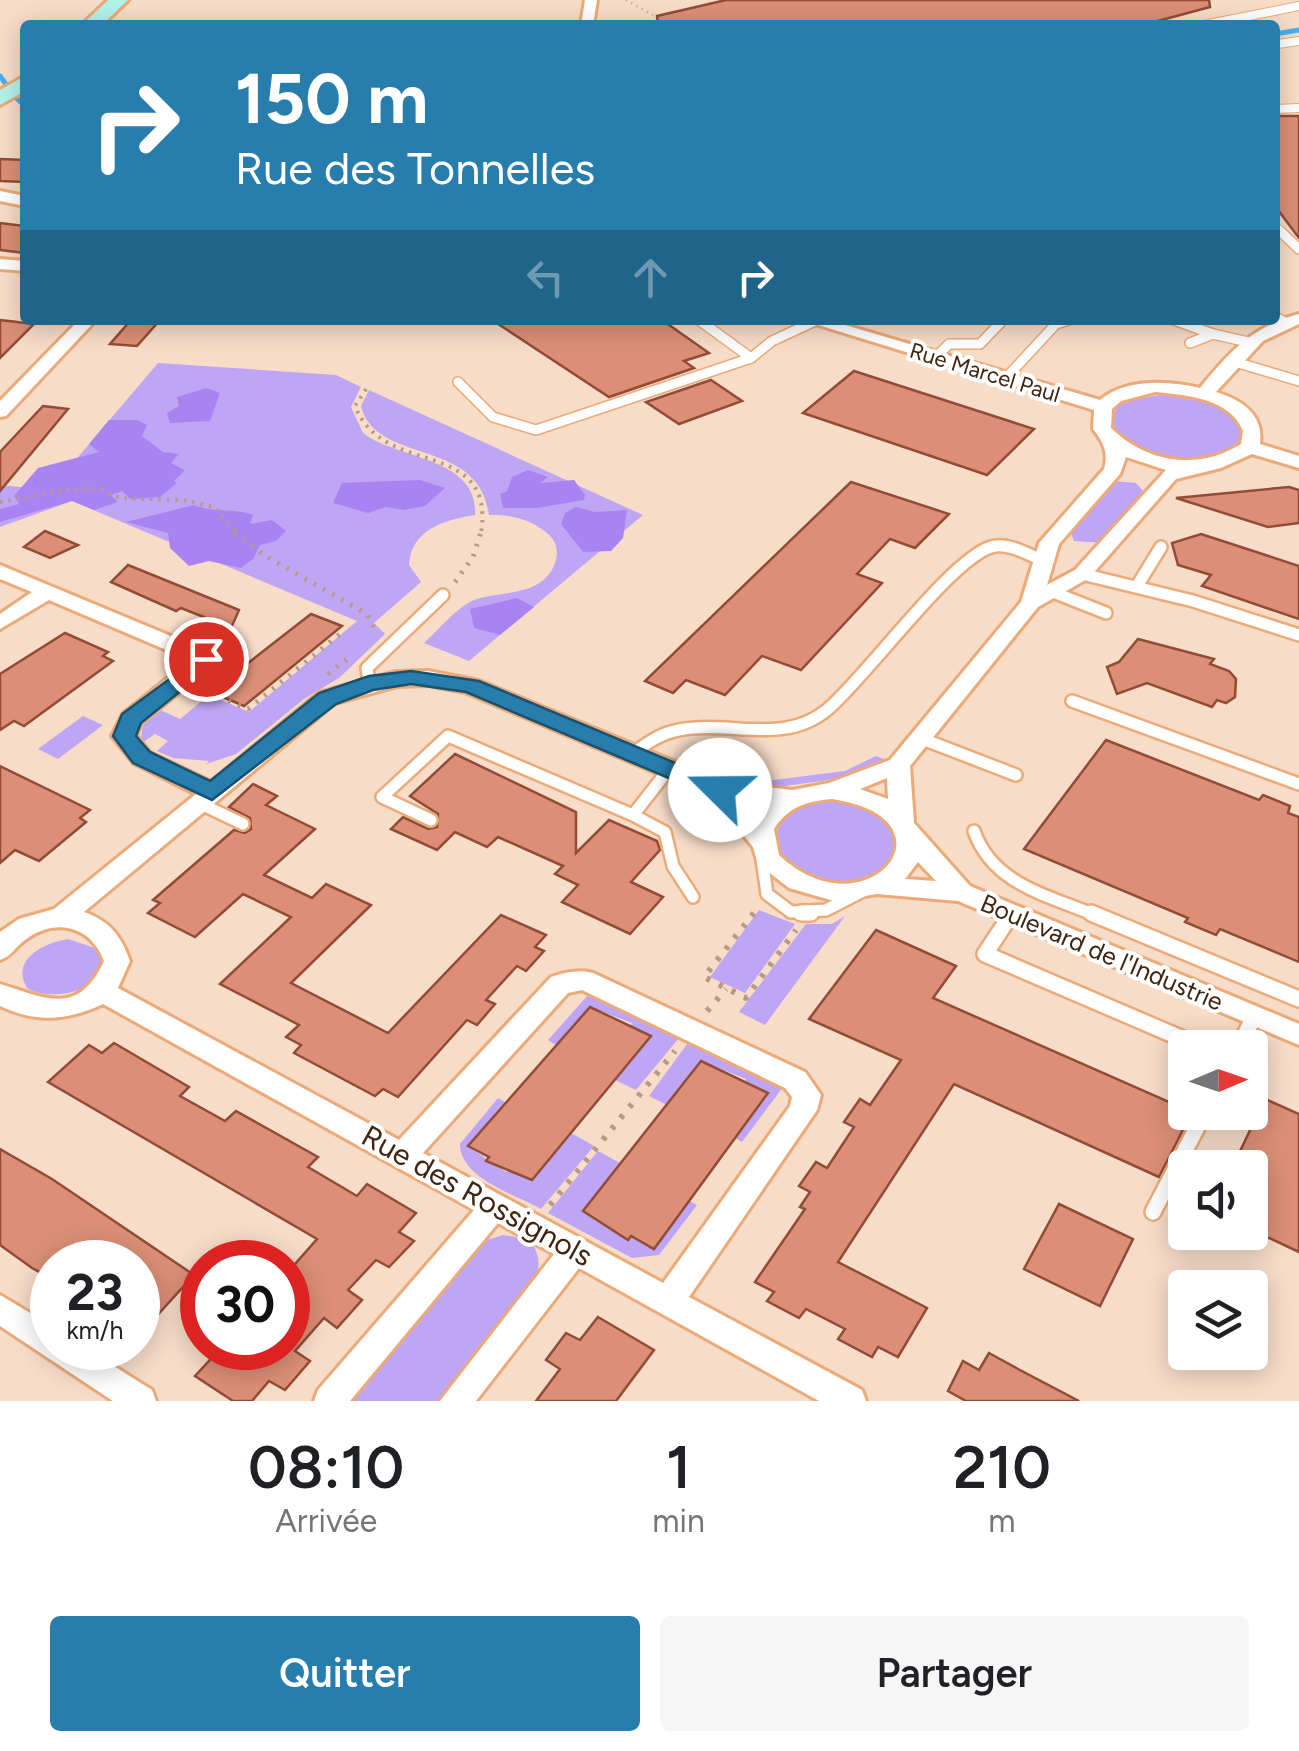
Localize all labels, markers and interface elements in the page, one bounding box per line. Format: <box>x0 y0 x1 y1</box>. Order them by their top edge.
text: 150 m <box>235 56 428 141</box>
icon: right <box>70 60 200 190</box>
text: Rue des Tonnelles <box>235 141 595 195</box>
icon: left <box>518 250 573 305</box>
icon: ahead <box>623 250 678 305</box>
icon: right <box>728 250 783 305</box>
street label: Rue Marcel Paul <box>906 337 1063 408</box>
pin <box>164 617 249 702</box>
icon: arrive <box>179 632 234 687</box>
position arrow <box>668 738 772 842</box>
street label: Boulevard de l'Industrie <box>976 887 1228 1017</box>
north arrow <box>1168 1030 1268 1130</box>
map controls <box>1168 1030 1268 1370</box>
street label: Rue des Rossignols <box>355 1117 599 1274</box>
button: sound <box>1168 1150 1268 1250</box>
speed limit sign: 30 <box>180 1240 310 1370</box>
text: 23 <box>67 1262 123 1323</box>
button: layers <box>1168 1270 1268 1370</box>
text: km/h <box>66 1315 124 1345</box>
text: 08:10 <box>248 1431 404 1503</box>
text: 1 <box>666 1431 691 1503</box>
text: 210 <box>953 1431 1051 1503</box>
text: Arrivée <box>275 1502 377 1540</box>
text: min <box>652 1502 705 1540</box>
text: m <box>988 1502 1016 1540</box>
button: Quitter <box>50 1616 640 1731</box>
button: Partager <box>660 1616 1249 1731</box>

